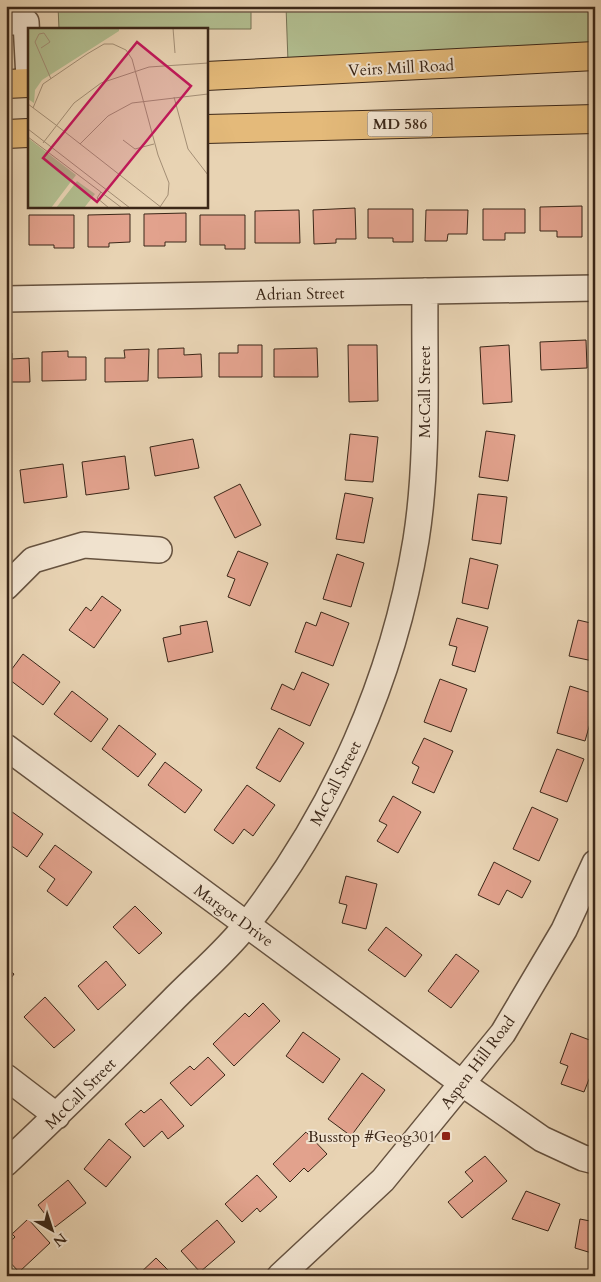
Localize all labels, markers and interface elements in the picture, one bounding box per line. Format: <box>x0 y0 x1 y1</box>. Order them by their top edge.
inset map <box>28 28 208 208</box>
street label: Veirs Mill Road <box>347 54 455 82</box>
road number: MD 586 <box>368 112 432 136</box>
street label: Adrian Street <box>255 282 345 306</box>
street label: McCall Street <box>414 346 436 438</box>
street label: McCall Street <box>305 737 367 830</box>
street label: Margot Drive <box>189 879 278 952</box>
street label: Aspen Hill Road <box>435 1011 520 1114</box>
street label: McCall Street <box>40 1053 121 1134</box>
place label: Busstop #Geog301 <box>308 1126 436 1148</box>
marker: Busstop #Geog301 <box>440 1130 452 1142</box>
north arrow <box>28 1204 78 1254</box>
text: N <box>49 1229 71 1251</box>

